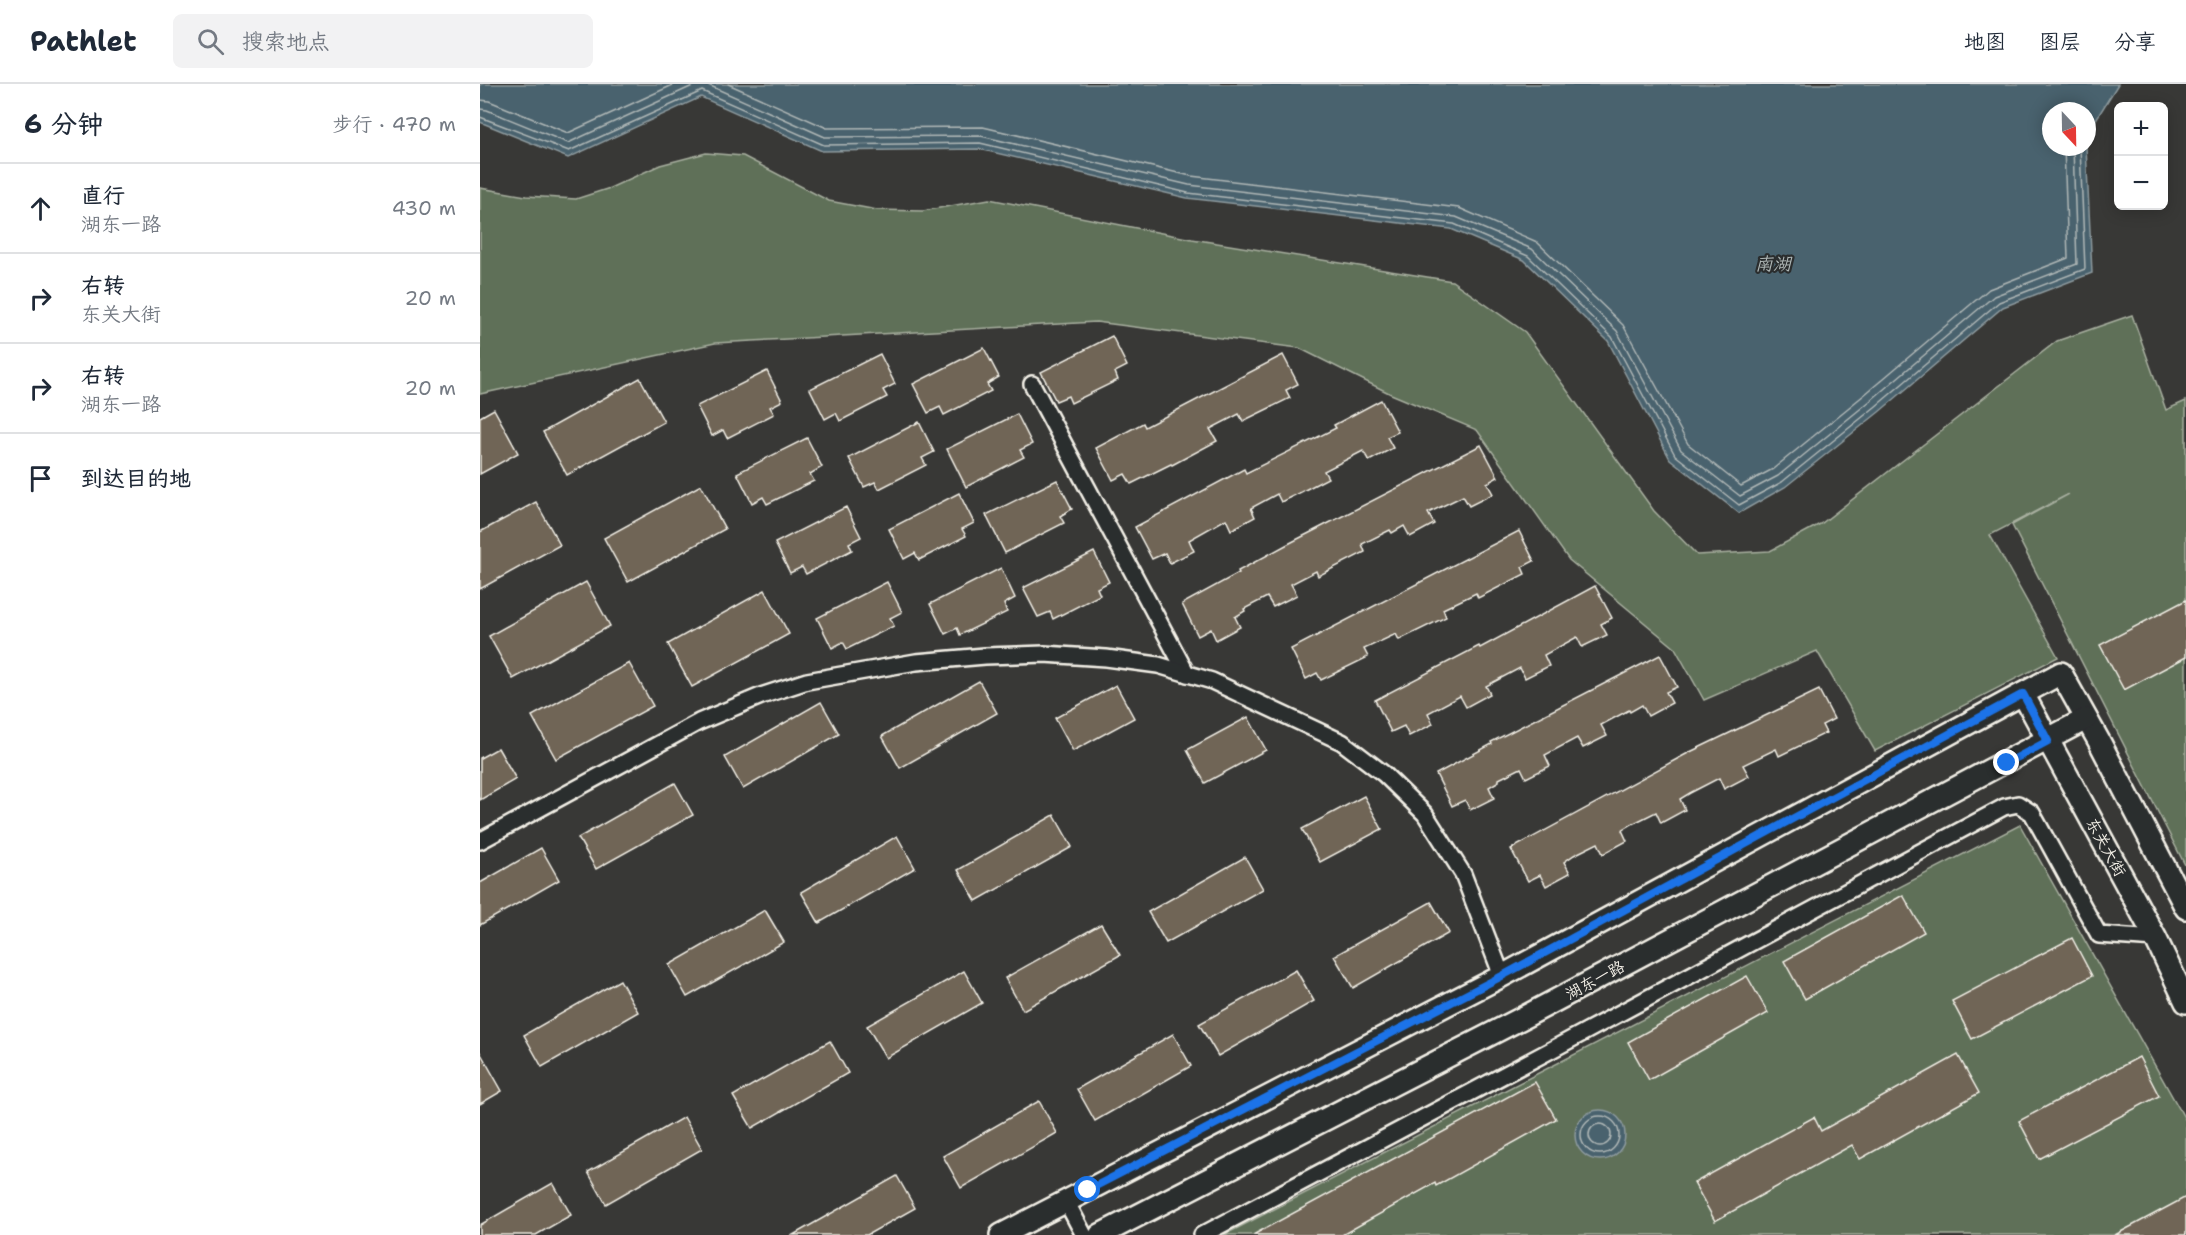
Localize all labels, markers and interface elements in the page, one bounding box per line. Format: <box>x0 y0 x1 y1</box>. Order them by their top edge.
search box <box>173 14 593 68</box>
text: Pathlet <box>30 22 137 60</box>
icon: search <box>194 25 227 58</box>
text: 搜索地点 <box>242 27 330 56</box>
text: 地图 <box>1964 28 2006 56</box>
text: 图层 <box>2039 28 2081 56</box>
text: 分享 <box>2114 28 2156 56</box>
north arrow <box>2042 102 2096 156</box>
map controls <box>2114 102 2168 210</box>
button: + <box>2114 102 2168 156</box>
text: 6 分钟 <box>24 106 103 141</box>
text: 步行 · 470 m <box>333 111 456 137</box>
button: − <box>2114 156 2168 210</box>
text: 直行 <box>81 181 125 210</box>
icon: ahead <box>24 192 57 225</box>
text: 430 m <box>392 195 456 221</box>
text: 湖东一路 <box>81 211 161 237</box>
water label: 南湖 <box>1755 252 1793 276</box>
text: 右转 <box>81 271 125 300</box>
icon: right <box>24 282 57 315</box>
text: 20 m <box>405 285 456 311</box>
text: 东关大街 <box>81 301 161 327</box>
text: 右转 <box>81 361 125 390</box>
icon: right <box>24 372 57 405</box>
text: 20 m <box>405 375 456 401</box>
text: 湖东一路 <box>81 391 161 417</box>
icon: arrive <box>24 462 57 495</box>
text: 到达目的地 <box>81 464 191 493</box>
route end <box>1993 749 2019 775</box>
street label: 东关大街 <box>2081 814 2131 880</box>
street label: 湖东一路 <box>1562 956 1628 1004</box>
route start <box>1074 1176 1100 1202</box>

